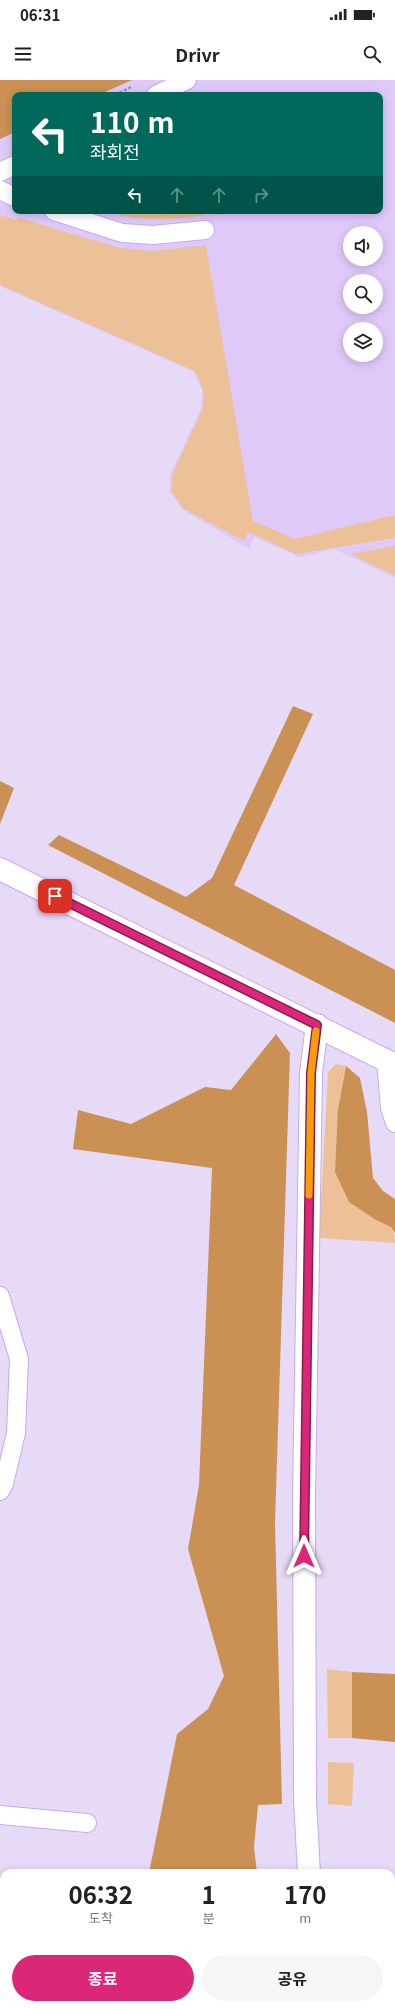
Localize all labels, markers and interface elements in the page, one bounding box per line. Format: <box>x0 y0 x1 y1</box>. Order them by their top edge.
text: 06:31 <box>20 4 60 25</box>
text: Drivr <box>175 41 220 67</box>
icon: menu <box>12 43 34 65</box>
icon: search <box>361 43 383 65</box>
text: 110 m <box>90 101 174 141</box>
icon: left <box>24 108 76 160</box>
text: 좌회전 <box>90 138 140 164</box>
icon: left <box>124 184 146 206</box>
icon: ahead <box>166 184 188 206</box>
icon: ahead <box>208 184 230 206</box>
icon: right <box>250 184 272 206</box>
map controls <box>343 226 383 362</box>
button: sound <box>343 226 383 266</box>
button: search <box>343 274 383 314</box>
button: layers <box>343 322 383 362</box>
pin <box>38 879 72 913</box>
icon: arrive <box>44 885 66 907</box>
position arrow <box>283 1535 325 1577</box>
text: 06:32 <box>68 1876 133 1911</box>
text: 1 <box>201 1876 216 1911</box>
text: 170 <box>284 1876 327 1911</box>
text: 도착 <box>89 1908 113 1927</box>
text: 분 <box>203 1908 214 1927</box>
text: m <box>299 1908 311 1927</box>
button: 종료 <box>12 1955 194 2001</box>
button: 공유 <box>202 1955 383 2001</box>

